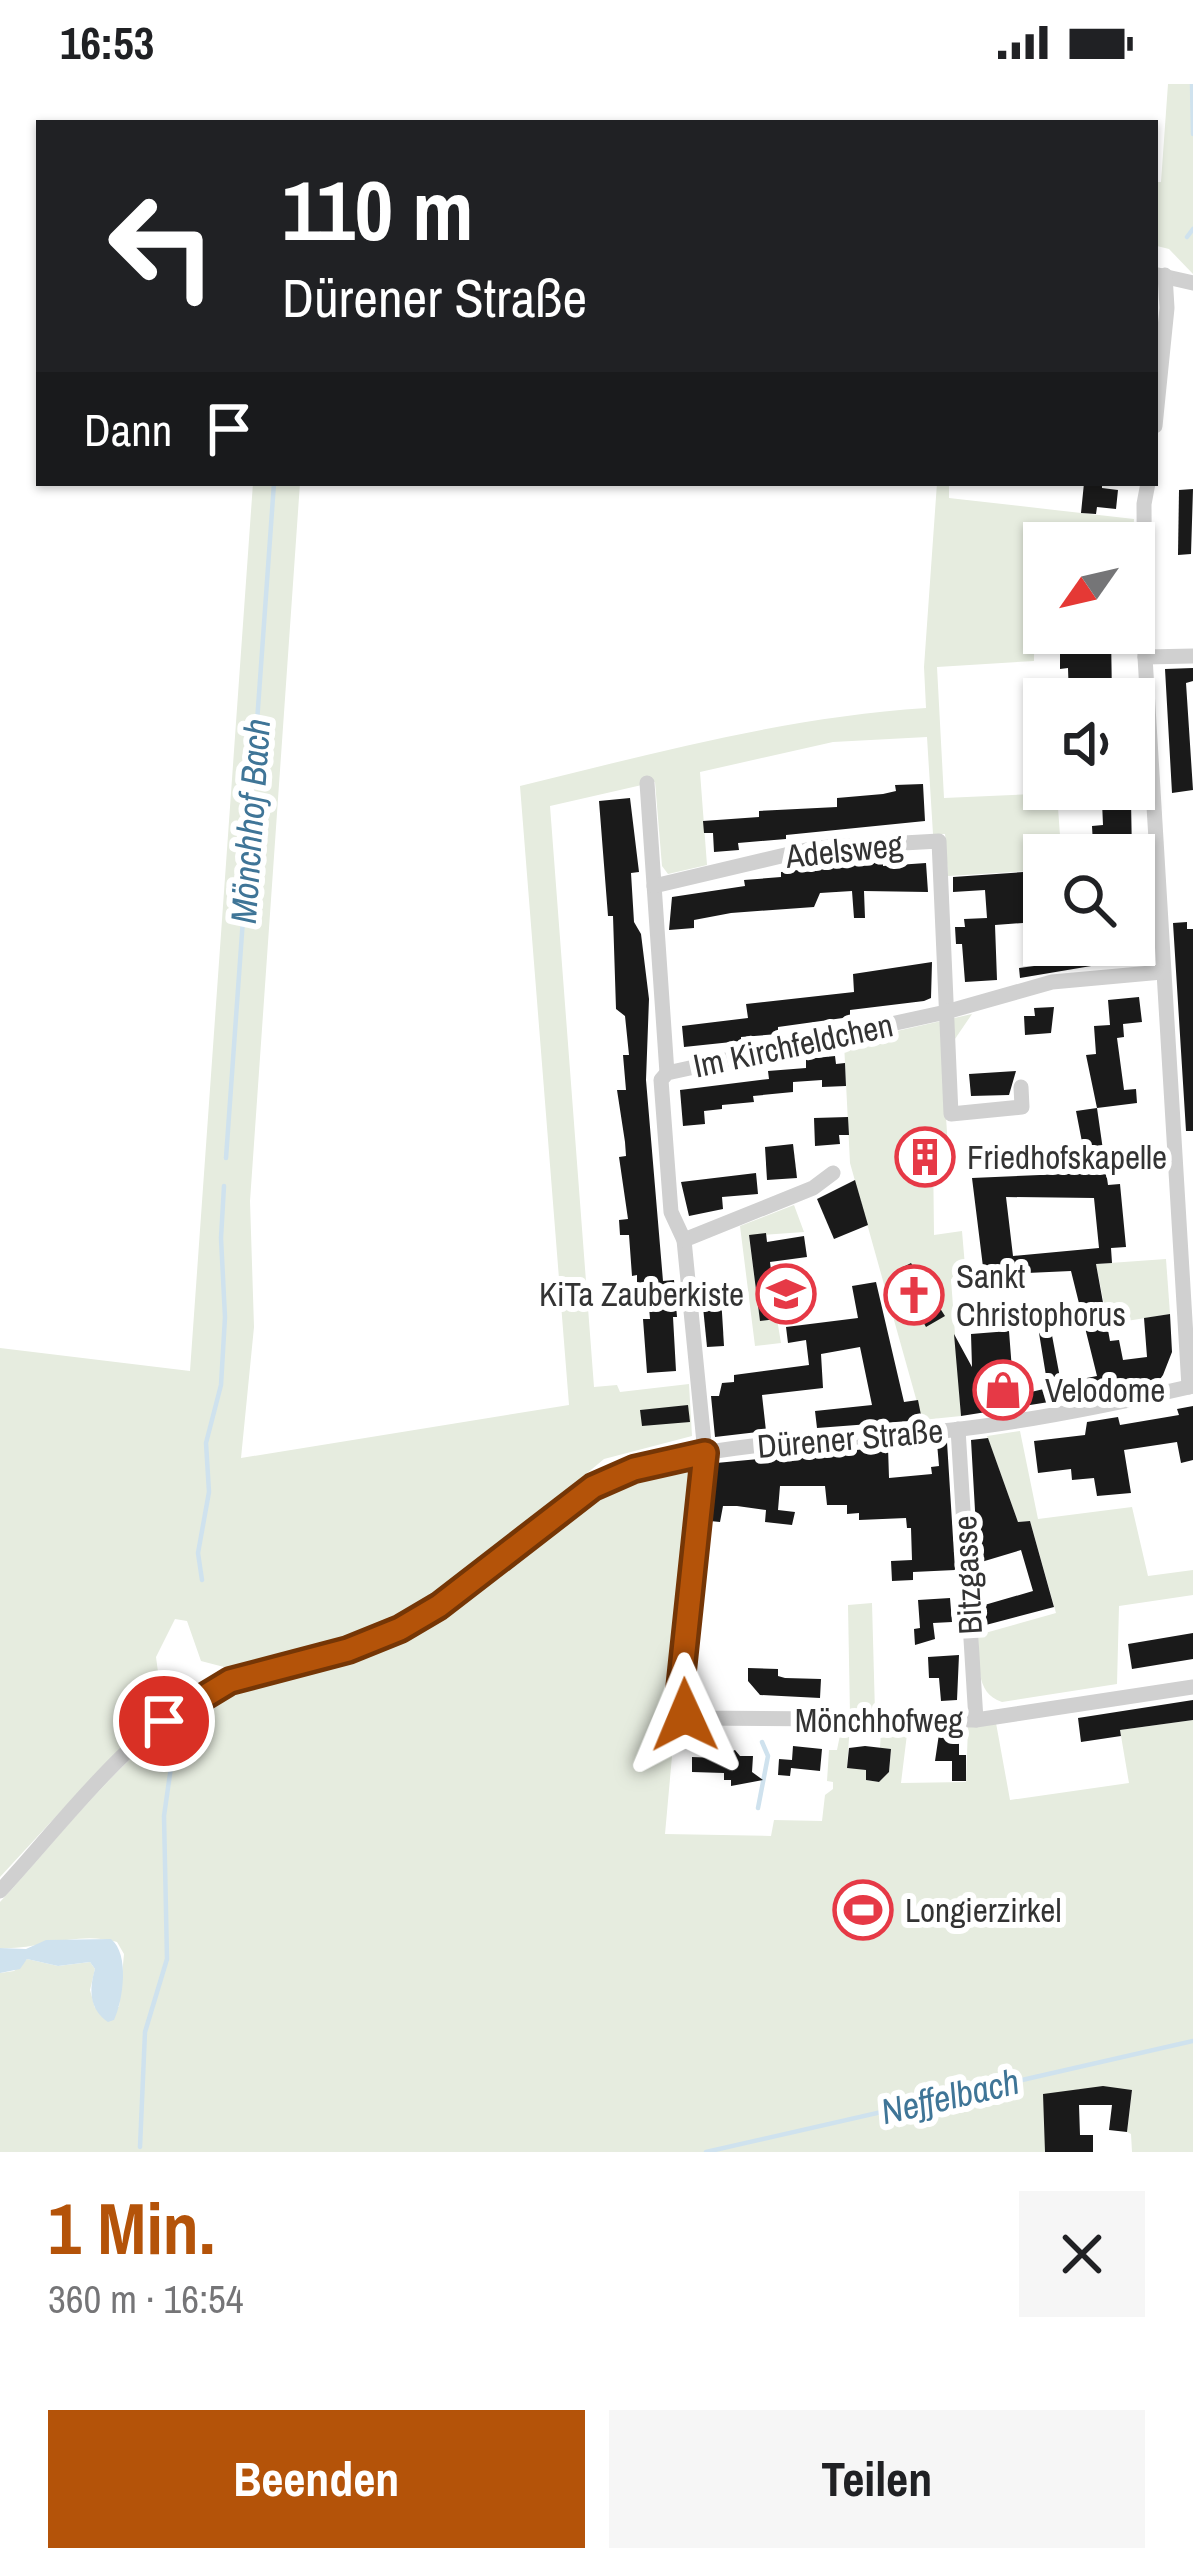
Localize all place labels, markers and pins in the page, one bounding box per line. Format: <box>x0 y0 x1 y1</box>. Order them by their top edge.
building icon: Friedhofskapelle <box>894 1126 956 1188</box>
place label: Friedhofskapelle <box>967 1135 1167 1179</box>
place label: Sankt Christophorus <box>956 1254 1126 1336</box>
school or university icon: KiTa Zauberkiste <box>755 1263 817 1325</box>
church icon: Sankt Christophorus <box>883 1264 945 1326</box>
place label: KiTa Zauberkiste <box>539 1272 744 1316</box>
shop icon: Velodome <box>972 1359 1034 1421</box>
place label: Velodome <box>1045 1368 1165 1412</box>
pin <box>113 1670 215 1772</box>
sports icon: Longierzirkel <box>832 1879 894 1941</box>
place label: Longierzirkel <box>905 1888 1061 1932</box>

